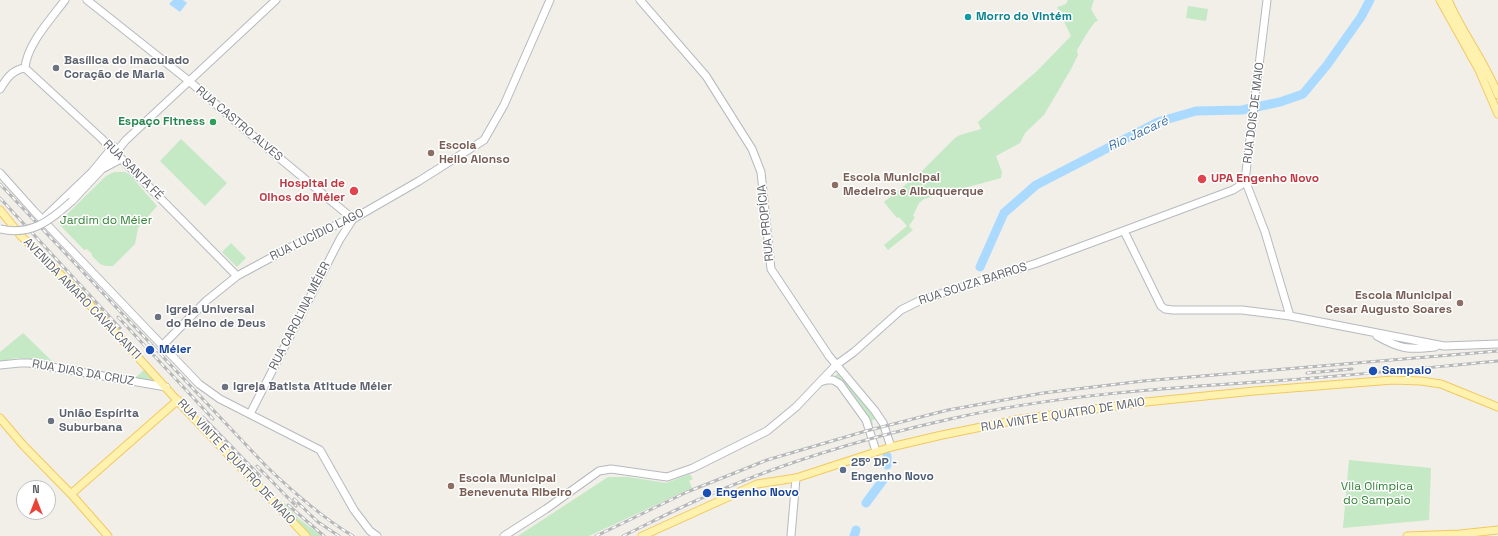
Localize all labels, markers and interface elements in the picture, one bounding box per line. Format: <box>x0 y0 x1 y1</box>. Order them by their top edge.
place label: Morro do Vintém <box>976 10 1072 24</box>
marker: Morro do Vintém <box>963 12 973 22</box>
place label: Basílica do Imaculado Coração de Maria <box>64 54 189 82</box>
street label: RUA DOIS DE MAIO <box>1241 61 1267 165</box>
marker: Basílica do Imaculado Coração de Maria <box>51 63 61 73</box>
street label: RUA CASTRO ALVES <box>193 84 285 164</box>
water label: Rio Jacaré <box>1105 113 1171 155</box>
place label: Espaço Fitness <box>118 115 205 129</box>
marker: Espaço Fitness <box>208 117 218 127</box>
street label: RUA SANTA FÉ <box>100 137 166 203</box>
place label: Escola Helio Alonso <box>439 139 510 167</box>
marker: Escola Helio Alonso <box>426 148 436 158</box>
place label: Escola Municipal Medeiros e Albuquerque <box>843 171 984 199</box>
place label: UPA Engenho Novo <box>1211 172 1319 186</box>
marker: UPA Engenho Novo <box>1196 173 1208 185</box>
place label: Hospital de Olhos do Méier <box>259 177 345 205</box>
marker: Escola Municipal Medeiros e Albuquerque <box>830 180 840 190</box>
street label: RUA PROPÍCIA <box>755 184 777 262</box>
marker: Hospital de Olhos do Méier <box>348 185 360 197</box>
street label: RUA LUCÍDIO LAGO <box>268 206 366 264</box>
park label: Jardim do Méier <box>60 214 152 228</box>
street label: AVENIDA AMARO CAVALCANTI <box>20 235 144 363</box>
street label: RUA CAROLINA MÉIER <box>267 260 333 372</box>
street label: RUA SOUZA BARROS <box>917 260 1029 308</box>
place label: Escola Municipal Cesar Augusto Soares <box>1325 289 1452 317</box>
marker: Escola Municipal Cesar Augusto Soares <box>1455 298 1465 308</box>
place label: Igreja Universal do Reino de Deus <box>166 303 266 331</box>
marker: Igreja Universal do Reino de Deus <box>153 312 163 322</box>
place label: Méier <box>159 343 191 357</box>
marker: Méier <box>144 344 156 356</box>
street label: RUA DIAS DA CRUZ <box>31 357 135 389</box>
place label: Sampaio <box>1382 364 1432 378</box>
marker: Sampaio <box>1367 365 1379 377</box>
place label: Igreja Batista Atitude Méier <box>233 380 392 394</box>
marker: Igreja Batista Atitude Méier <box>220 382 230 392</box>
street label: RUA VINTE E QUATRO DE MAIO <box>980 395 1146 435</box>
street label: RUA VINTE E QUATRO DE MAIO <box>174 396 298 528</box>
place label: União Espírita Suburbana <box>59 407 139 435</box>
marker: União Espírita Suburbana <box>46 416 56 426</box>
place label: 25º DP - Engenho Novo <box>851 456 934 484</box>
marker: 25º DP - Engenho Novo <box>838 465 848 475</box>
place label: Escola Municipal Benevenuta Ribeiro <box>459 472 572 500</box>
north arrow <box>16 480 56 520</box>
park label: Vila Olímpica do Sampaio <box>1341 480 1413 508</box>
marker: Escola Municipal Benevenuta Ribeiro <box>446 481 456 491</box>
text: N <box>32 482 40 496</box>
place label: Engenho Novo <box>716 486 799 500</box>
marker: Engenho Novo <box>701 487 713 499</box>

